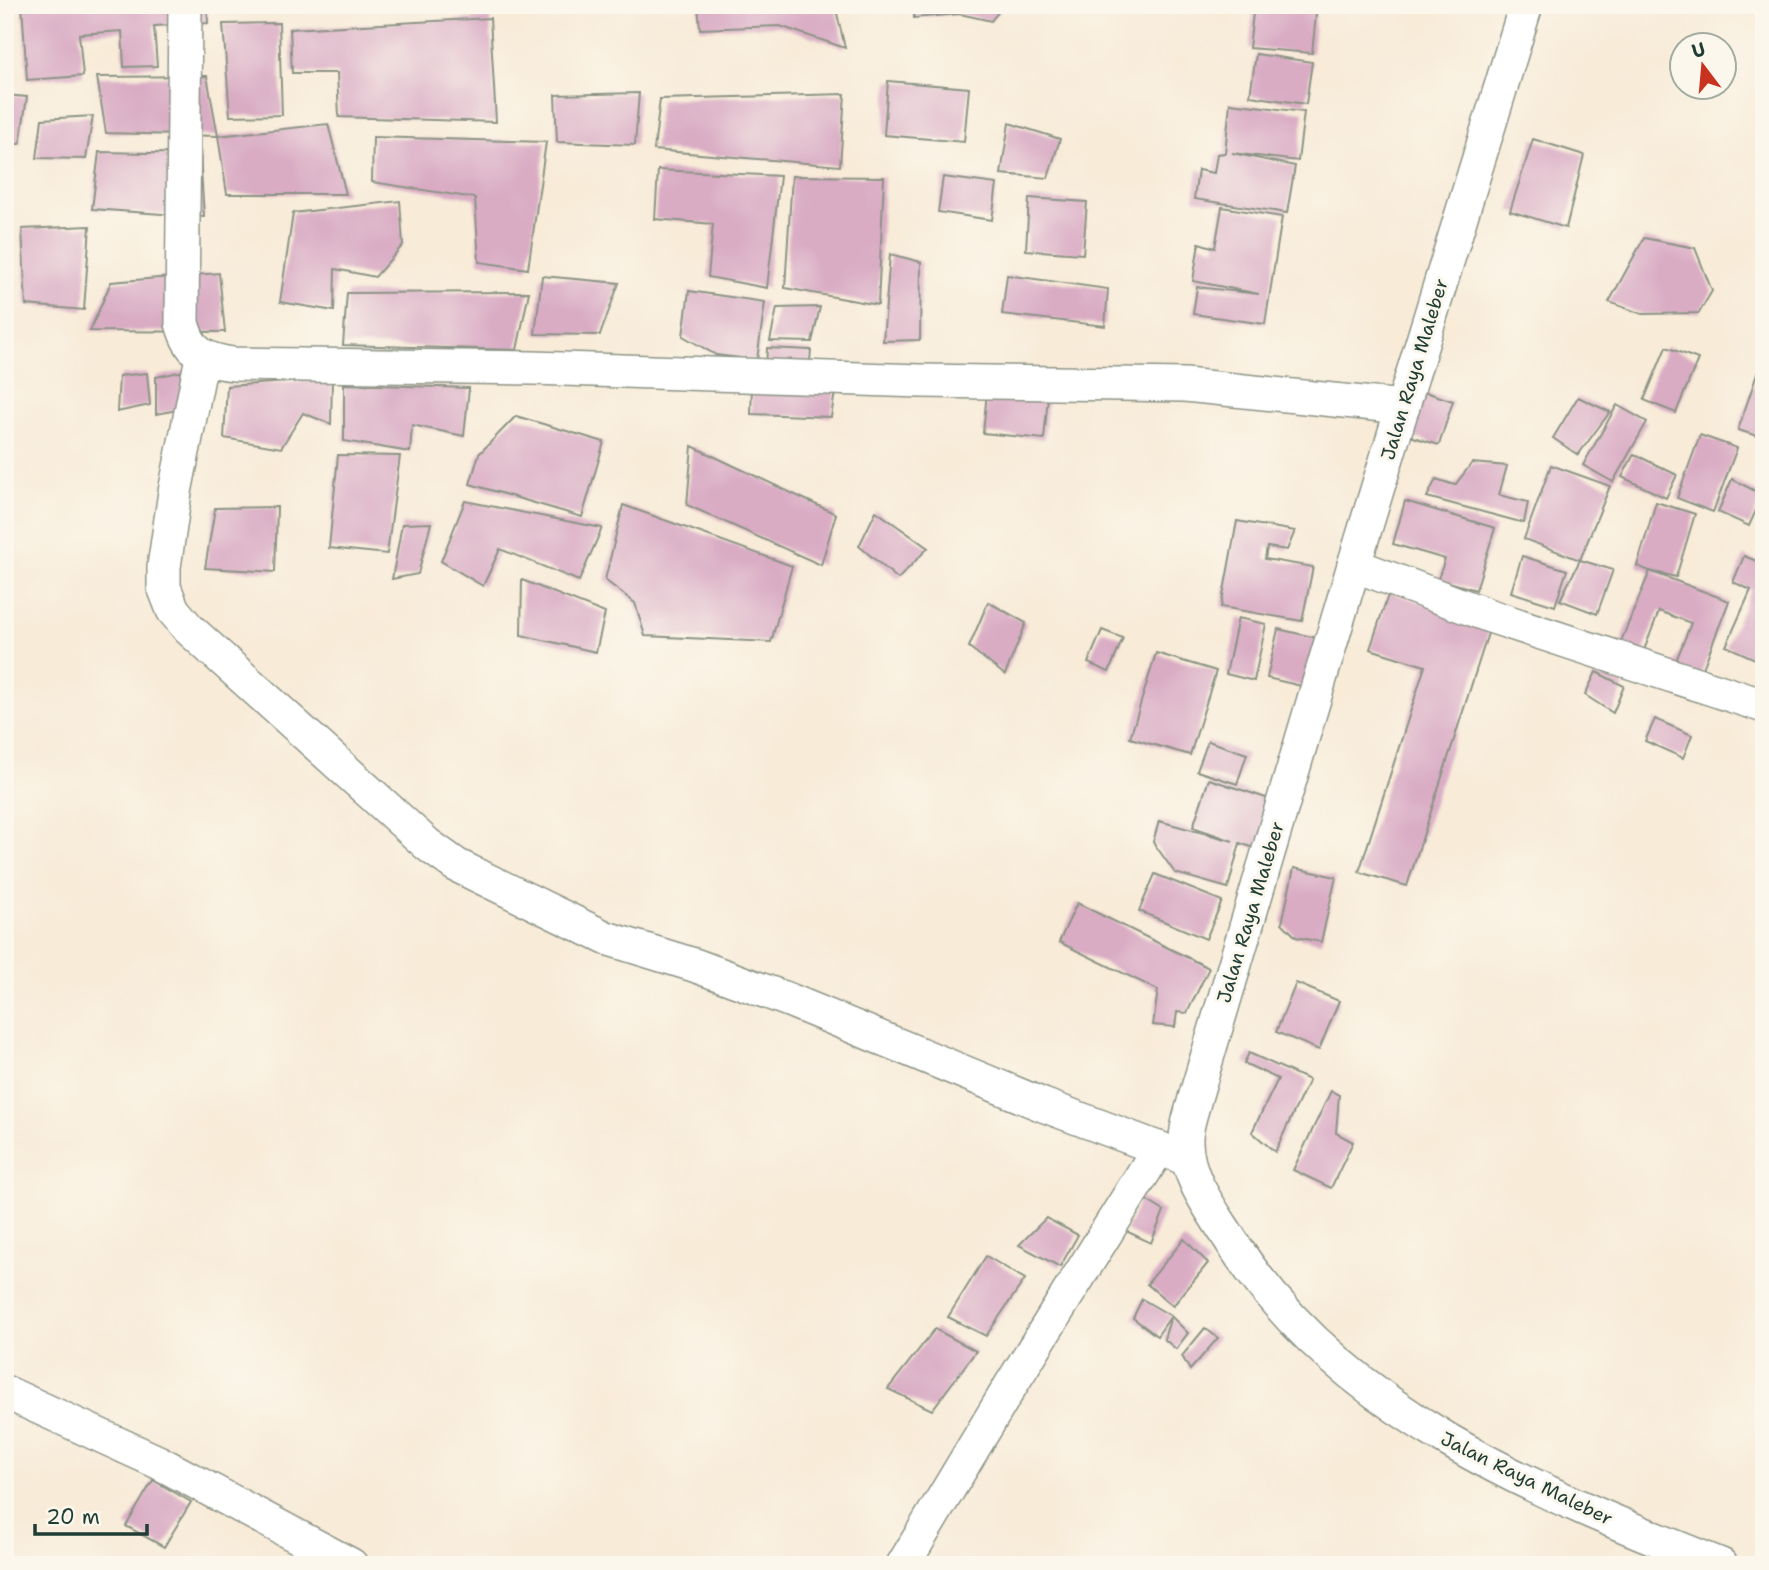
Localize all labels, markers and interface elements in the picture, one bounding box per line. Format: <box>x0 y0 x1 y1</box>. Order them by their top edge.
north arrow <box>1668 32 1738 102</box>
text: U <box>1689 36 1708 64</box>
street label: Jalan Raya Maleber <box>1375 275 1454 463</box>
street label: Jalan Raya Maleber <box>1211 818 1290 1006</box>
street label: Jalan Raya Maleber <box>1437 1426 1617 1531</box>
scale bar <box>35 1493 147 1537</box>
text: 20 m <box>46 1503 100 1531</box>

